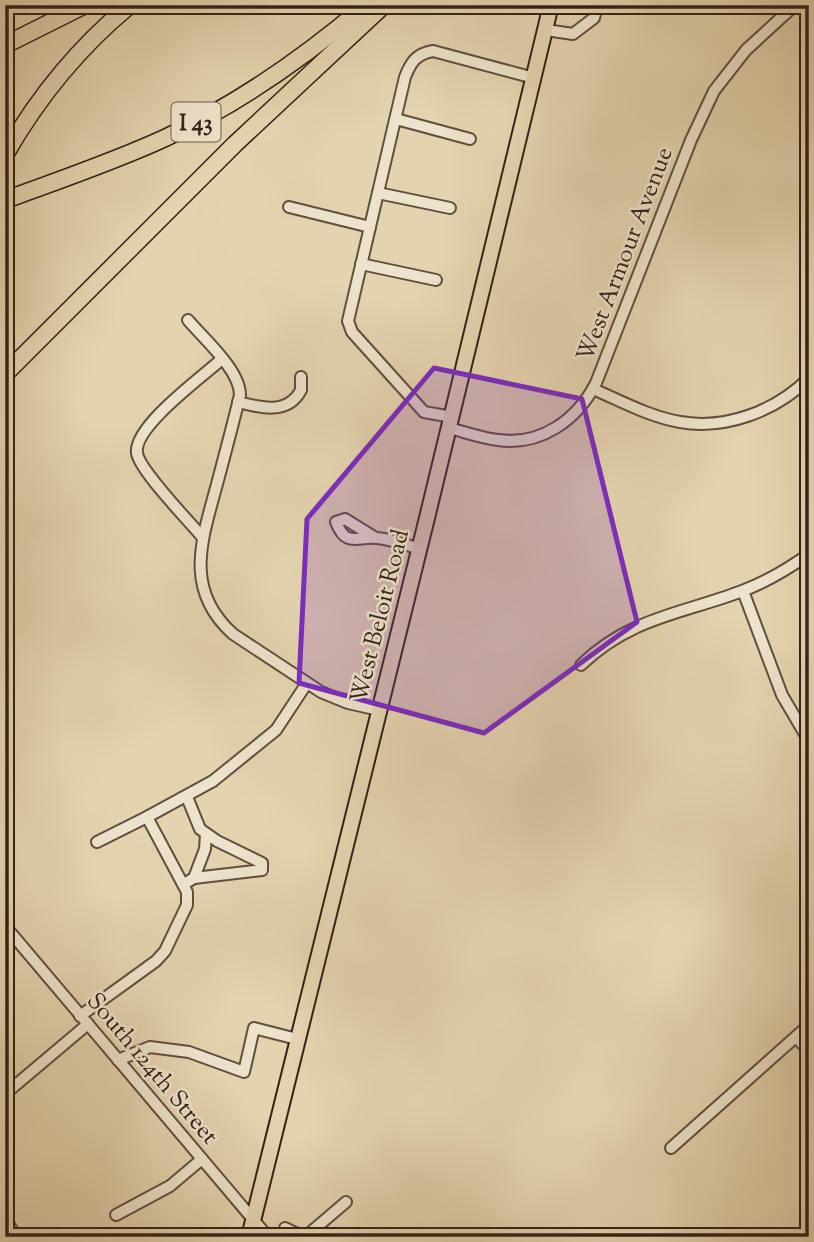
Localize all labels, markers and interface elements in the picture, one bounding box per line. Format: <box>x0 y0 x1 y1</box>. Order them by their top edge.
road number: I 43 <box>172 102 220 141</box>
street label: West Armour Avenue <box>569 143 682 367</box>
street label: West Beloit Road <box>343 526 419 707</box>
street label: South 124th Street <box>78 986 225 1153</box>

